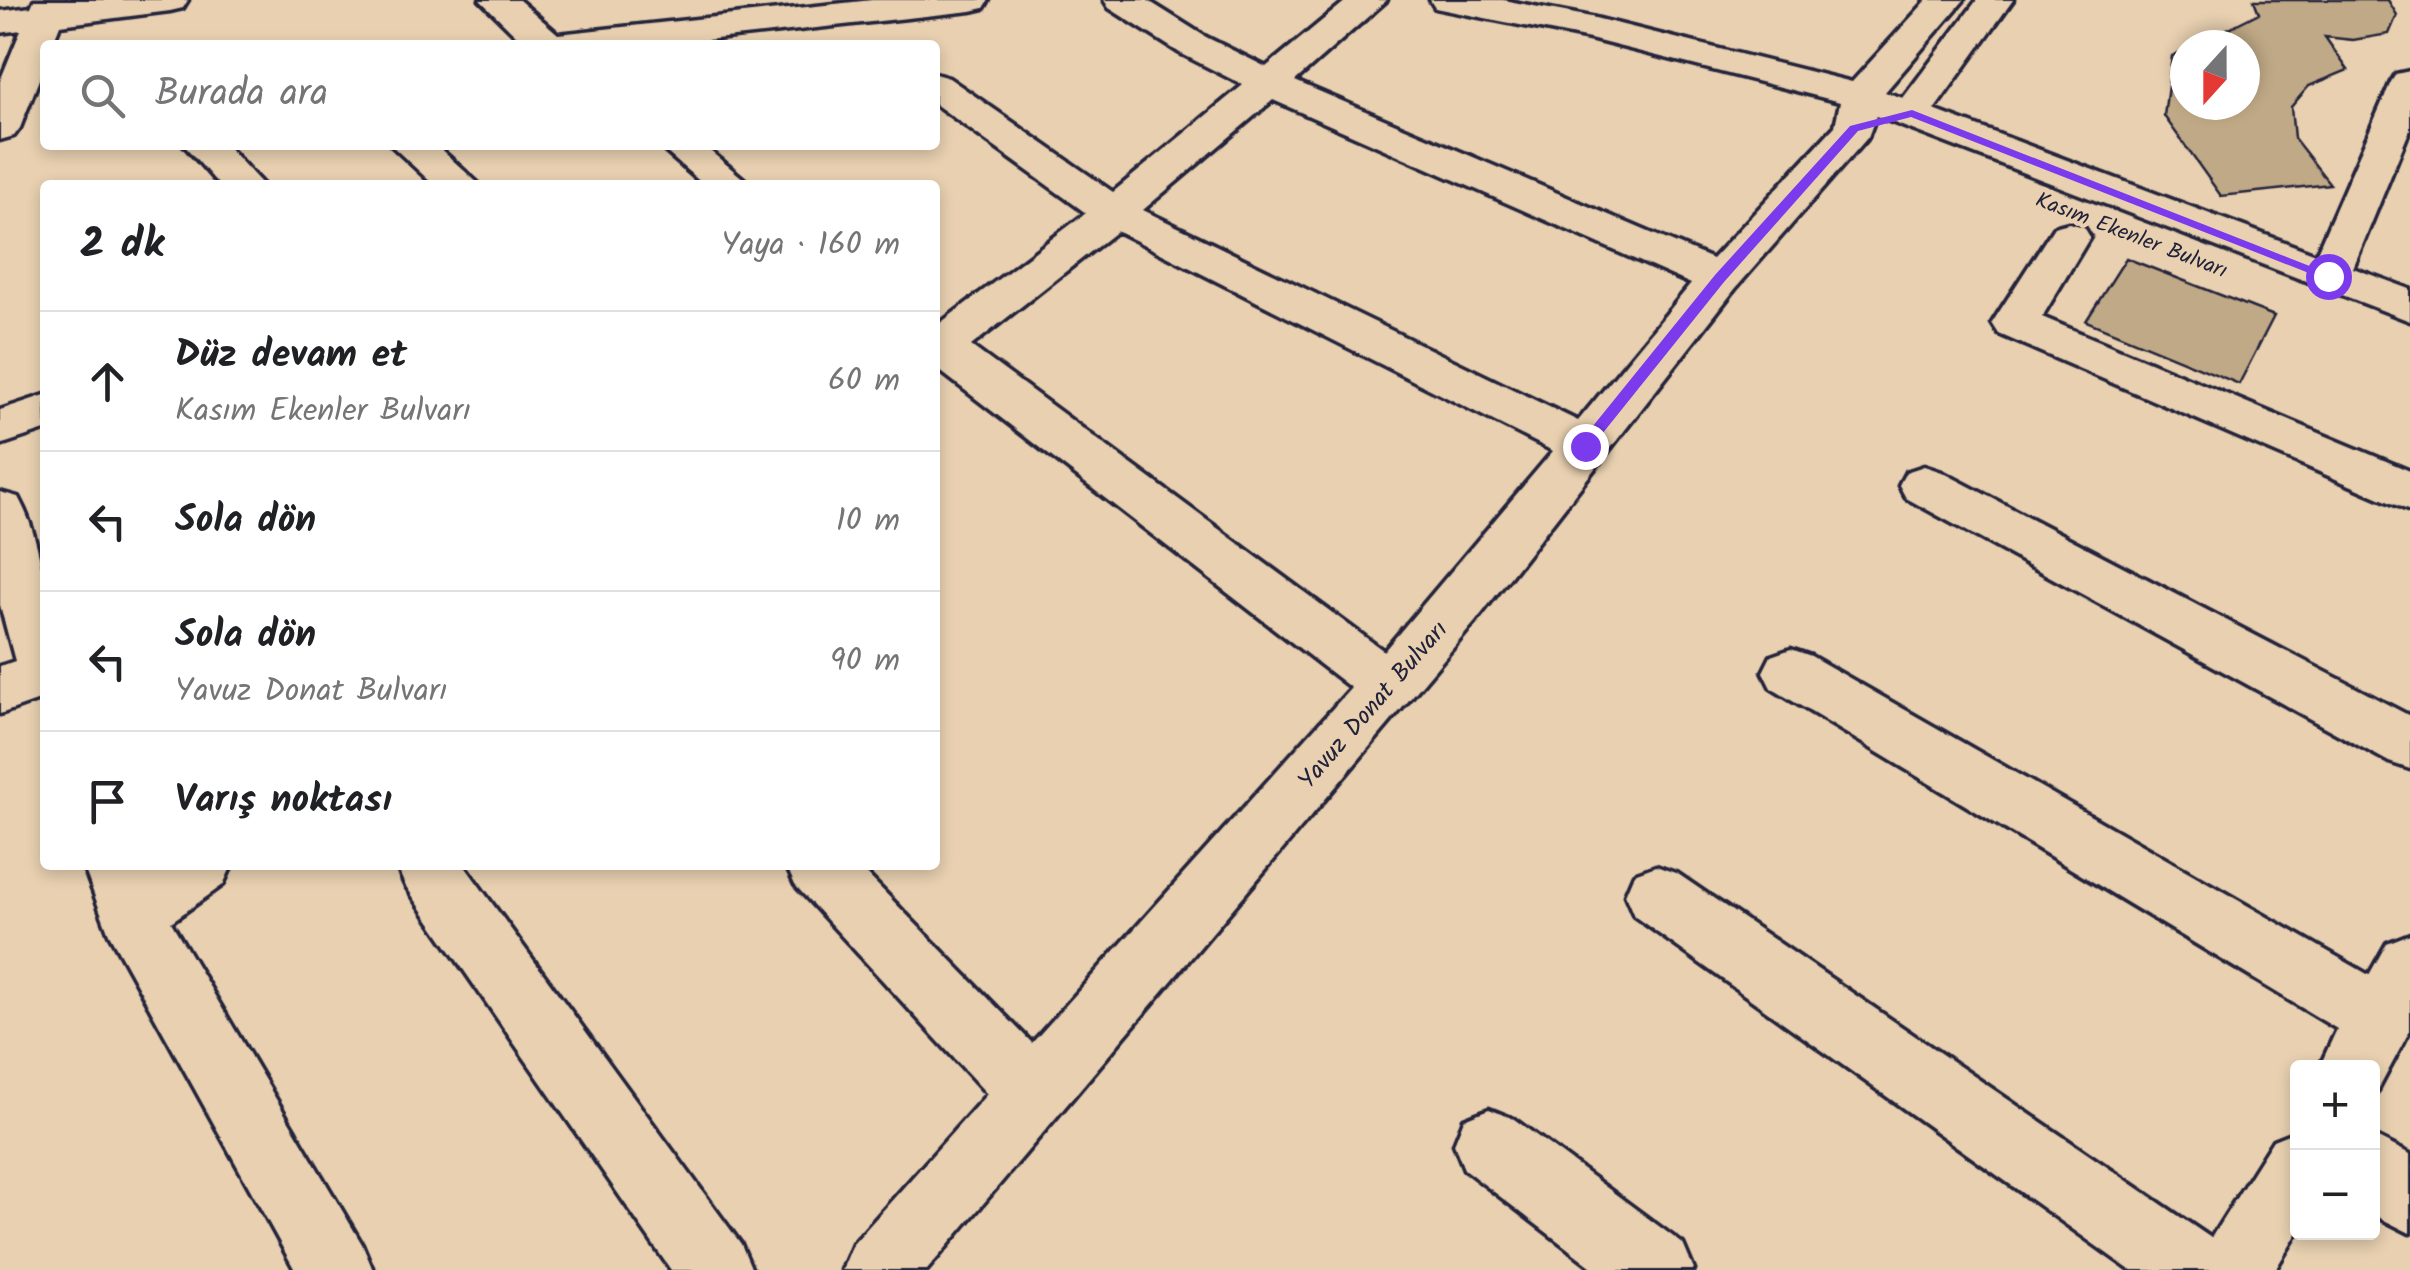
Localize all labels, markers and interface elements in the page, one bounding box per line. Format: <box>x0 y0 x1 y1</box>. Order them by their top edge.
north arrow <box>2170 30 2260 120</box>
search box <box>40 40 940 150</box>
text: Burada ara <box>155 65 328 125</box>
icon: search <box>75 68 130 123</box>
street label: Kasım Ekenler Bulvarı <box>2030 184 2232 289</box>
text: 2 dk <box>80 212 164 279</box>
text: Yaya · 160 m <box>721 220 900 271</box>
route start <box>2306 254 2352 300</box>
text: Düz devam et <box>175 326 407 386</box>
icon: ahead <box>80 354 135 409</box>
text: 60 m <box>828 356 900 407</box>
text: Kasım Ekenler Bulvarı <box>175 386 471 437</box>
route end <box>1563 424 1609 470</box>
text: Sola dön <box>175 491 316 551</box>
icon: left <box>80 494 135 549</box>
text: 10 m <box>836 496 900 547</box>
text: Sola dön <box>175 606 316 666</box>
street label: Yavuz Donat Bulvarı <box>1289 612 1458 799</box>
icon: left <box>80 634 135 689</box>
text: 90 m <box>830 636 900 687</box>
text: Yavuz Donat Bulvarı <box>175 666 448 717</box>
text: Varış noktası <box>175 771 392 831</box>
icon: arrive <box>80 774 135 829</box>
map controls <box>2290 1060 2380 1240</box>
button: + <box>2290 1060 2380 1150</box>
button: − <box>2290 1150 2380 1240</box>

